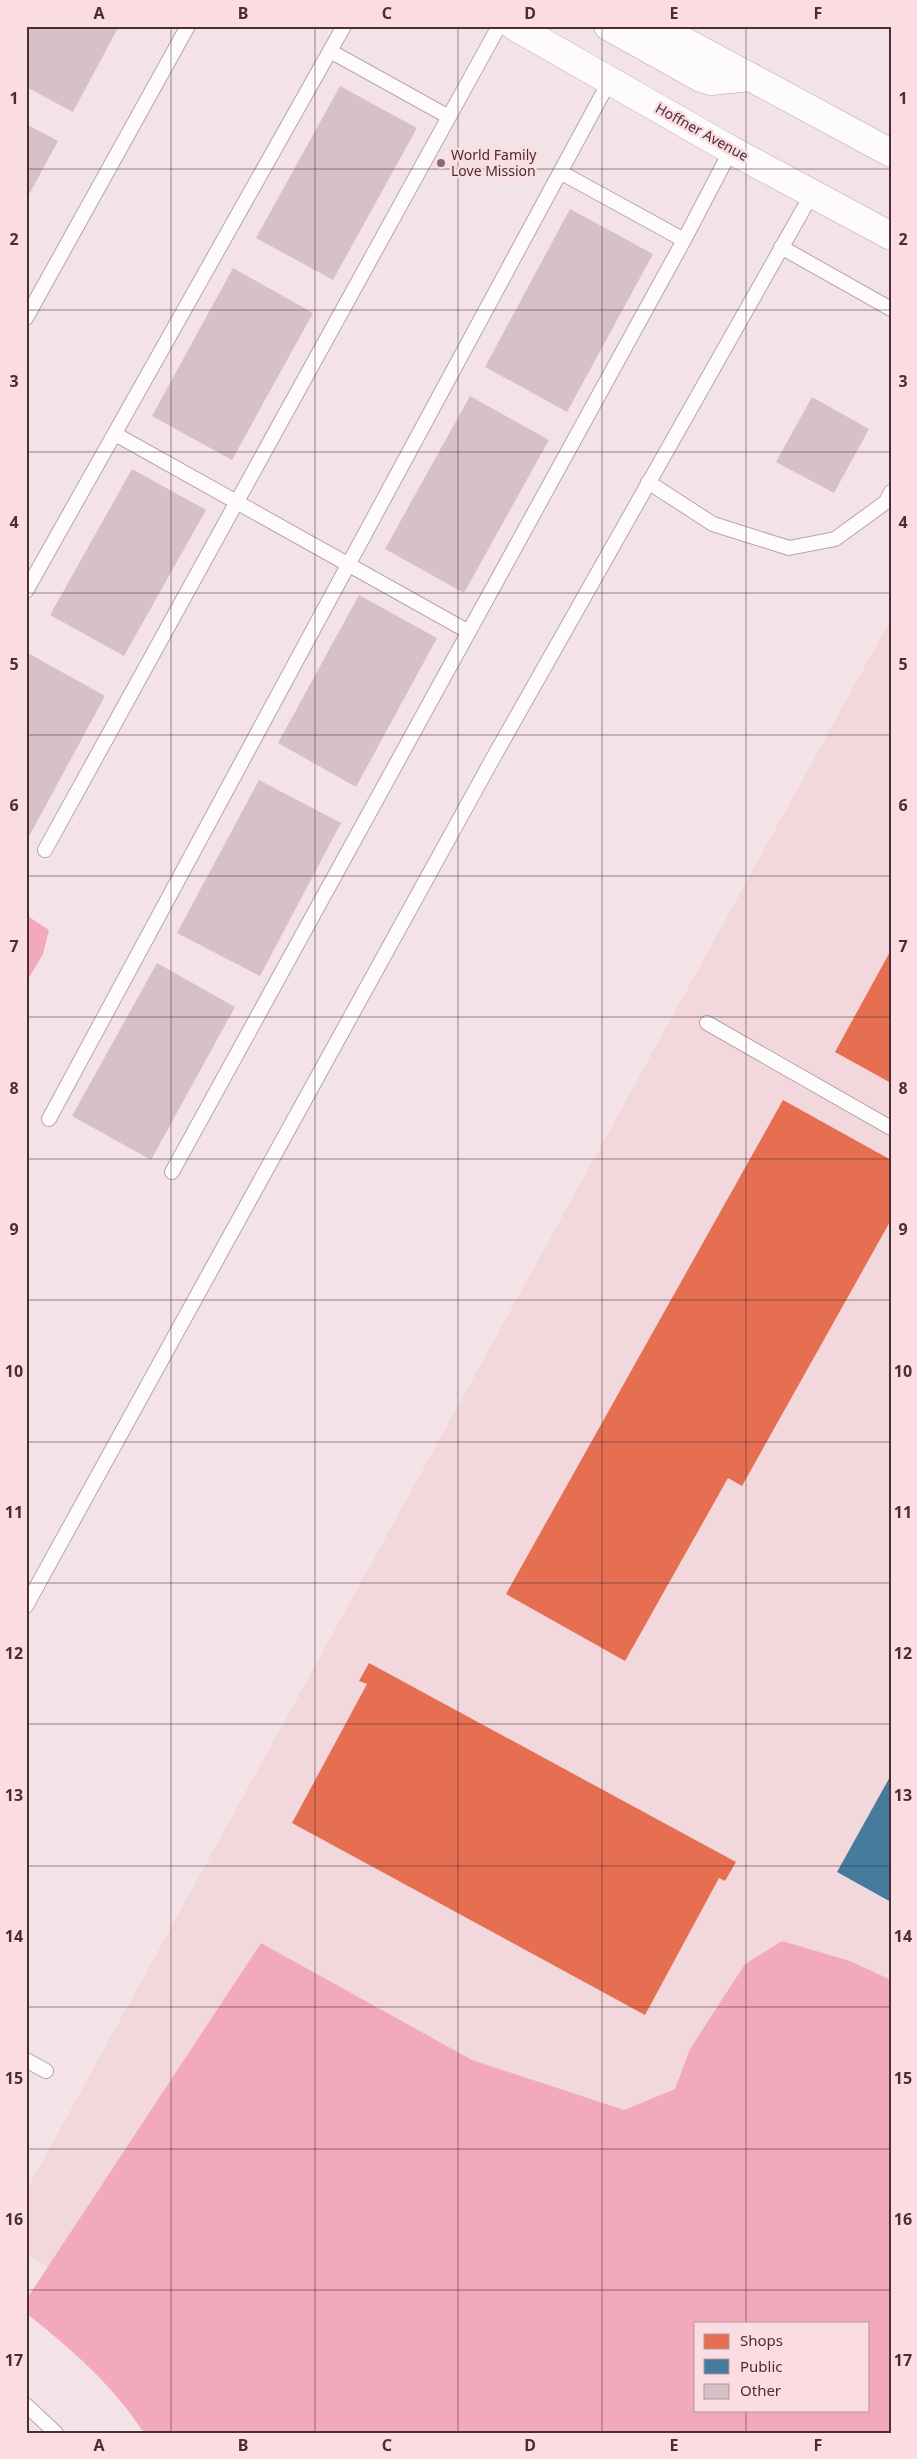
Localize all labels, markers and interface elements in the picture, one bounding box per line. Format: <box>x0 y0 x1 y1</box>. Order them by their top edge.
text: A <box>93 2 105 24</box>
text: B <box>238 2 248 24</box>
text: C <box>382 2 392 24</box>
text: D <box>524 2 536 24</box>
text: E <box>670 2 679 24</box>
text: F <box>814 2 822 24</box>
text: 1 <box>9 87 19 109</box>
text: 1 <box>898 87 908 109</box>
street label: Hoffner Avenue <box>652 98 752 165</box>
place label: World Family Love Mission <box>451 145 537 180</box>
marker: World Family Love Mission <box>435 157 447 169</box>
text: 2 <box>9 228 19 250</box>
text: 2 <box>898 228 908 250</box>
text: 3 <box>9 370 19 392</box>
text: 3 <box>898 370 908 392</box>
text: 4 <box>9 511 19 533</box>
text: 4 <box>898 511 908 533</box>
text: 5 <box>9 653 19 675</box>
text: 5 <box>898 653 908 675</box>
text: 6 <box>9 794 19 816</box>
text: 6 <box>898 794 908 816</box>
text: 7 <box>9 935 19 957</box>
text: 7 <box>898 935 908 957</box>
text: 8 <box>9 1077 19 1099</box>
text: 8 <box>898 1077 908 1099</box>
text: 9 <box>9 1218 19 1240</box>
text: 9 <box>898 1218 908 1240</box>
text: 10 <box>5 1360 23 1382</box>
text: 10 <box>894 1360 912 1382</box>
text: 11 <box>5 1501 23 1523</box>
text: 11 <box>894 1501 912 1523</box>
text: 12 <box>5 1642 23 1664</box>
text: 12 <box>894 1642 912 1664</box>
text: 13 <box>5 1784 23 1806</box>
text: 13 <box>894 1784 912 1806</box>
text: 14 <box>5 1925 23 1947</box>
text: 14 <box>894 1925 912 1947</box>
text: 15 <box>5 2067 23 2089</box>
text: 15 <box>894 2067 912 2089</box>
text: 16 <box>5 2208 23 2230</box>
text: 16 <box>894 2208 912 2230</box>
legend <box>694 2322 870 2412</box>
text: Shops <box>740 2330 783 2350</box>
text: 17 <box>5 2349 23 2371</box>
text: 17 <box>894 2349 912 2371</box>
text: Public <box>740 2356 783 2376</box>
text: Other <box>740 2380 781 2400</box>
text: A <box>93 2434 105 2456</box>
text: B <box>238 2434 248 2456</box>
text: C <box>382 2434 392 2456</box>
text: D <box>524 2434 536 2456</box>
text: E <box>670 2434 679 2456</box>
text: F <box>814 2434 822 2456</box>

